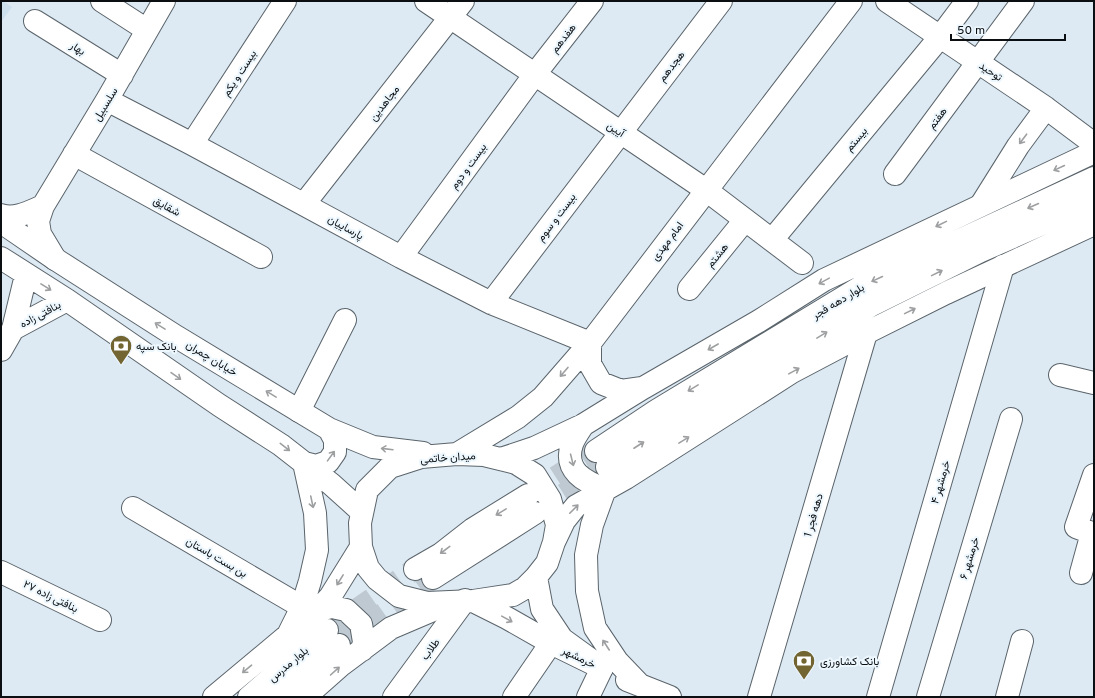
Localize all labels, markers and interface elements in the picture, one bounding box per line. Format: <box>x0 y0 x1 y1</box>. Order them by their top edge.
scale bar <box>951 16 1065 42</box>
street label: هفدهم <box>548 21 580 56</box>
text: 50 m <box>957 23 985 39</box>
street label: بهار <box>66 38 88 59</box>
street label: بیست و یکم <box>220 48 260 100</box>
street label: هجدهم <box>655 48 688 85</box>
street label: توحید <box>976 59 1005 85</box>
street label: مجاهدین <box>367 83 403 124</box>
street label: سلسبیل <box>90 85 122 124</box>
street label: هفتم <box>925 105 951 132</box>
street label: آیین <box>604 119 628 142</box>
street label: بیستم <box>843 125 871 155</box>
one-way arrow <box>1019 133 1027 144</box>
street label: بیست و دوم <box>447 141 490 192</box>
one-way arrow <box>1053 165 1065 172</box>
street label: بیست و سوم <box>534 191 580 245</box>
street label: شقایق <box>150 194 183 220</box>
one-way arrow <box>1027 203 1039 210</box>
street label: پارساییان <box>325 212 366 243</box>
street label: امام مهدی <box>649 219 687 264</box>
one-way arrow <box>935 221 947 228</box>
street label: هشتم <box>704 240 732 271</box>
one-way arrow <box>930 269 942 276</box>
one-way arrow <box>871 276 883 283</box>
one-way arrow <box>818 277 830 285</box>
street label: بلوار دهه فجر <box>809 281 867 323</box>
one-way arrow <box>40 283 51 291</box>
street label: بنافتی زاده <box>18 298 63 332</box>
one-way arrow <box>903 307 915 314</box>
one-way arrow <box>155 322 166 330</box>
one-way arrow <box>816 330 828 338</box>
bank icon: بانک سپه <box>108 333 134 366</box>
street label: خیابان چمران <box>183 338 240 380</box>
place label: بانک سپه <box>136 340 177 354</box>
one-way arrow <box>707 344 719 352</box>
one-way arrow <box>560 367 569 377</box>
one-way arrow <box>788 367 800 375</box>
one-way arrow <box>170 372 181 380</box>
one-way arrow <box>687 385 699 393</box>
one-way arrow <box>266 390 277 398</box>
one-way arrow <box>678 436 690 444</box>
one-way arrow <box>633 441 645 449</box>
one-way arrow <box>279 443 290 452</box>
one-way arrow <box>381 445 394 453</box>
street label: میدان خاتمی <box>420 449 476 467</box>
one-way arrow <box>327 451 335 462</box>
one-way arrow <box>568 454 576 467</box>
street label: خرمشهر ۴ <box>928 459 954 506</box>
street label: دهه فجر 1 <box>801 492 827 539</box>
one-way arrow <box>309 495 317 508</box>
one-way arrow <box>569 505 579 514</box>
one-way arrow <box>496 508 507 516</box>
street label: بن بست باستان <box>183 535 250 581</box>
street label: خرمشهر ۶ <box>957 535 983 581</box>
one-way arrow <box>440 546 451 555</box>
one-way arrow <box>336 574 344 585</box>
street label: بنافتی زاده ۲۷ <box>21 578 80 616</box>
one-way arrow <box>501 615 513 623</box>
street label: طلاب <box>418 636 443 663</box>
one-way arrow <box>602 640 610 651</box>
street label: خرمشهر <box>559 643 598 672</box>
street label: بلوار مدرس <box>266 644 312 686</box>
bank icon: بانک کشاورزی <box>791 648 817 681</box>
place label: بانک کشاورزی <box>820 655 879 669</box>
one-way arrow <box>242 665 252 674</box>
one-way arrow <box>329 667 339 676</box>

